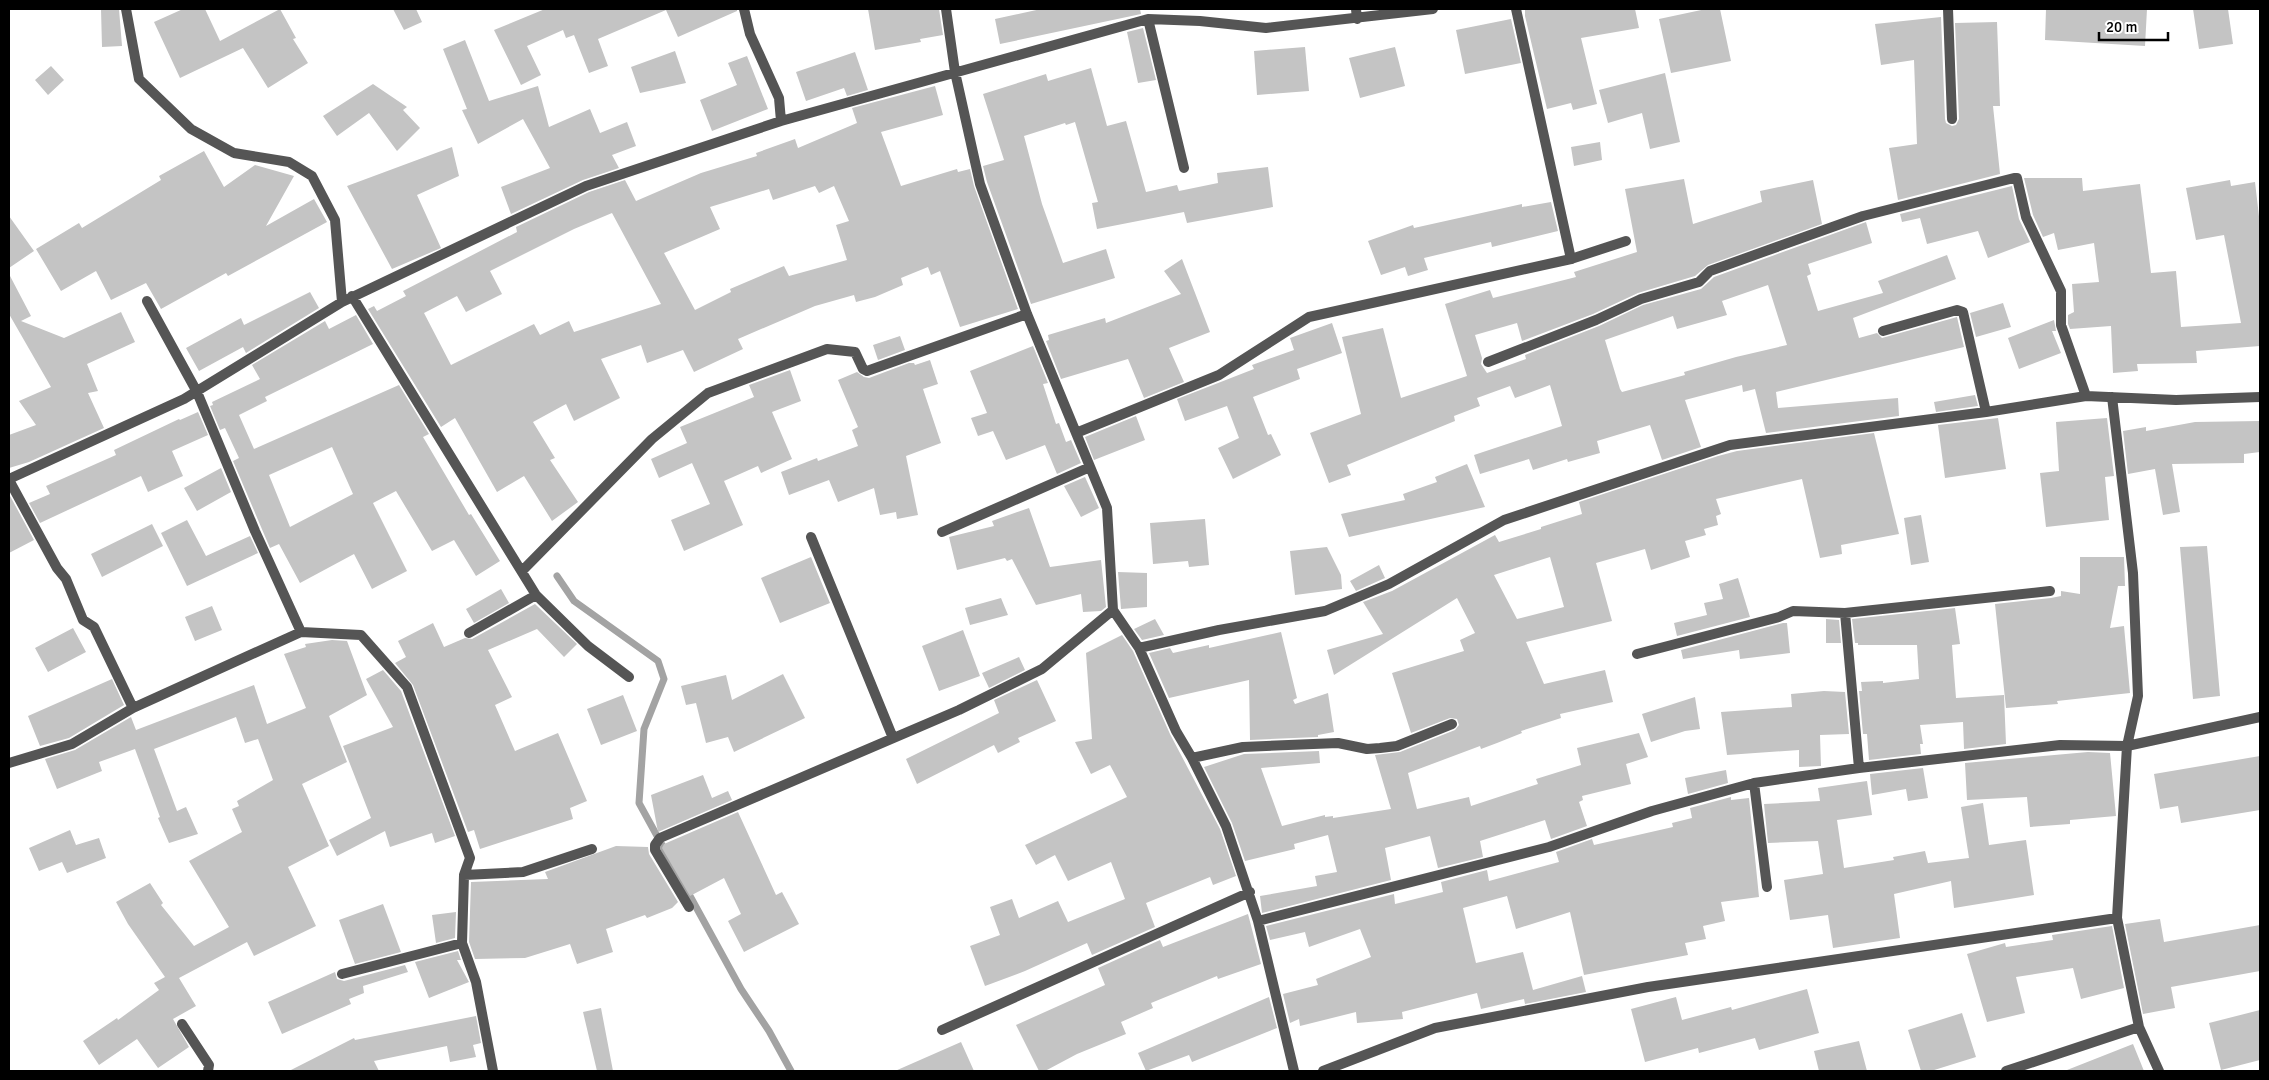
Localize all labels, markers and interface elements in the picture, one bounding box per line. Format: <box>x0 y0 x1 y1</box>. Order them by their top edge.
scale bar <box>2099 10 2168 42</box>
text: 20 m <box>2106 18 2137 36</box>

